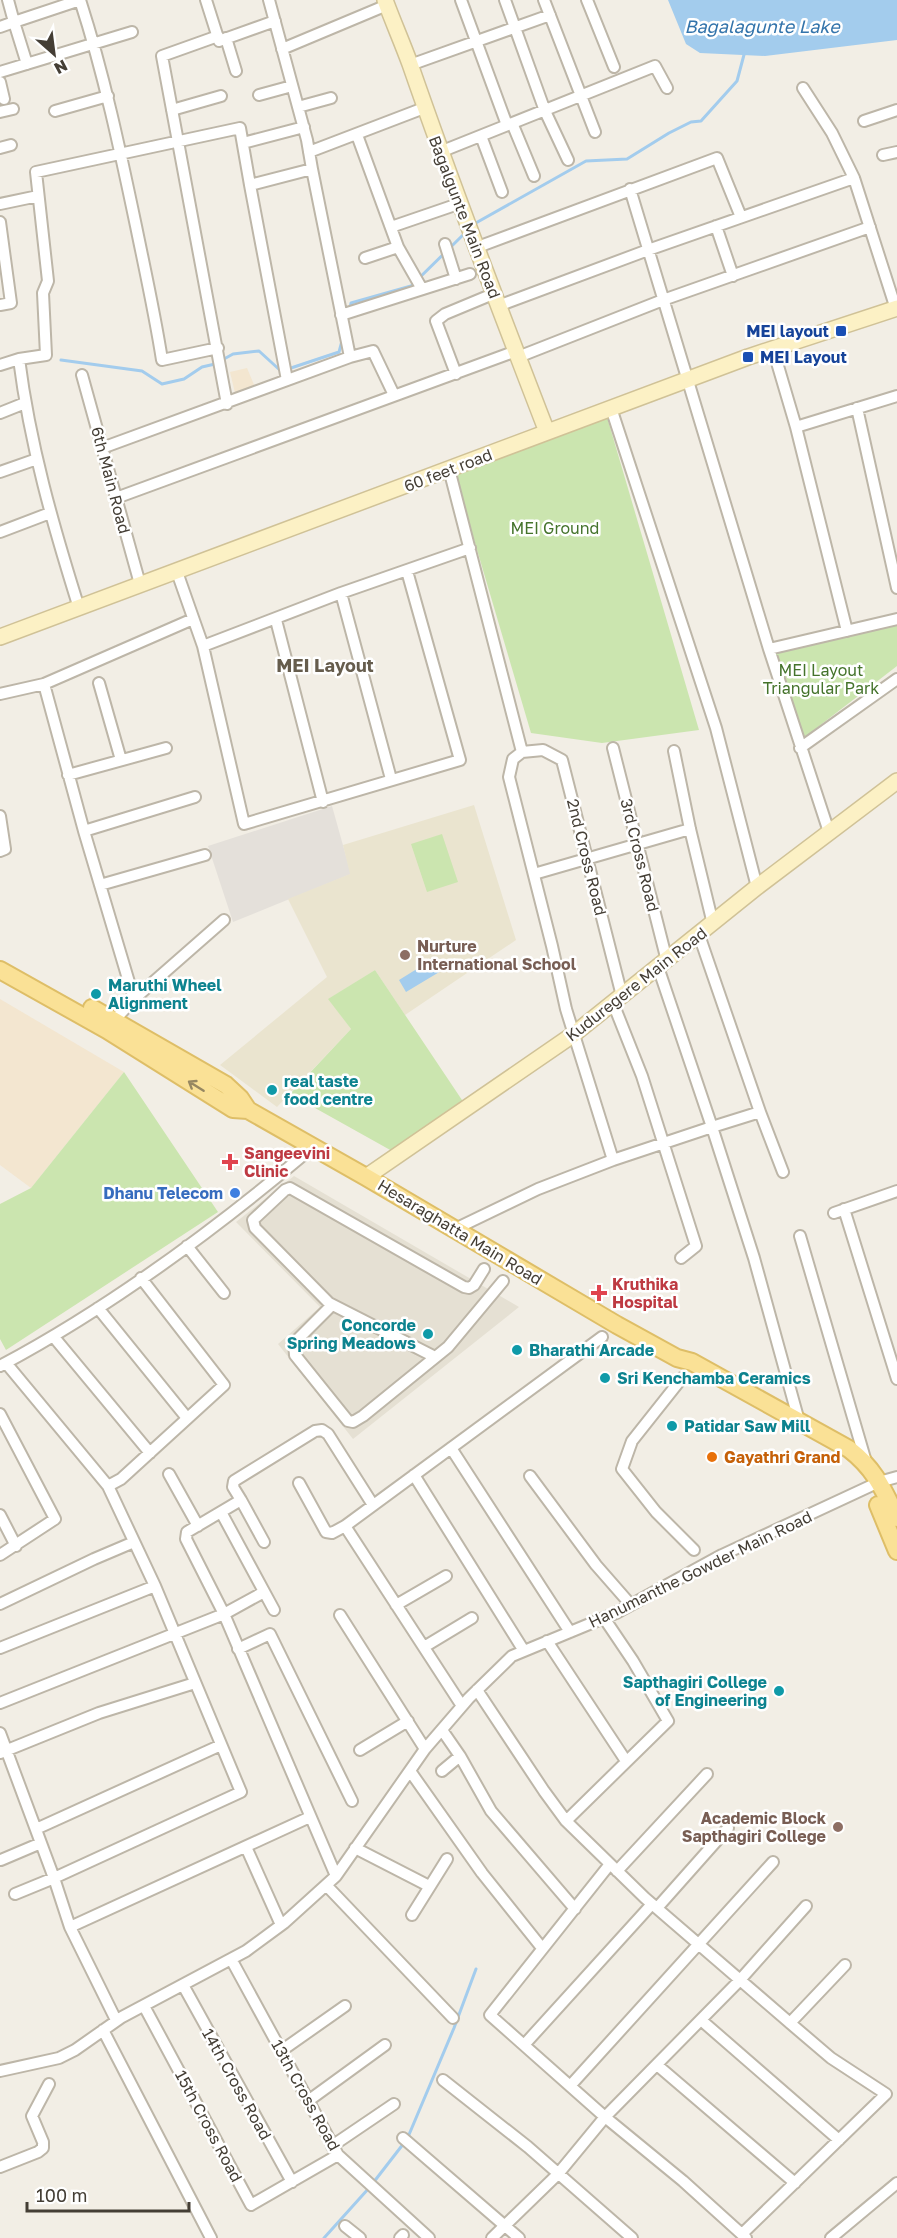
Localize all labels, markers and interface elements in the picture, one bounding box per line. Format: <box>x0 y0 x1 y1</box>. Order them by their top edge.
water label: Bagalagunte Lake <box>684 15 841 37</box>
north arrow <box>24 24 84 84</box>
text: N <box>51 56 71 79</box>
street label: Bagalgunte Main Road <box>425 133 505 301</box>
place label: MEI layout <box>746 321 829 341</box>
marker: MEI layout <box>834 324 848 338</box>
place label: MEI Layout <box>760 347 847 367</box>
marker: MEI Layout <box>741 350 755 364</box>
street label: 6th Main Road <box>87 424 135 536</box>
street label: 60 feet road <box>401 444 495 496</box>
park label: MEI Ground <box>511 518 599 538</box>
district label: MEI Layout <box>276 654 374 676</box>
park label: MEI Layout Triangular Park <box>763 660 879 698</box>
street label: 3rd Cross Road <box>616 796 664 914</box>
street label: 2nd Cross Road <box>563 797 611 917</box>
street label: Kuduregere Main Road <box>561 923 711 1045</box>
place label: Nurture International School <box>417 936 577 974</box>
marker: Nurture International School <box>398 948 412 962</box>
place label: Maruthi Wheel Alignment <box>108 975 222 1013</box>
marker: Maruthi Wheel Alignment <box>89 987 103 1001</box>
place label: real taste food centre <box>284 1071 373 1109</box>
one-way arrow <box>188 1080 205 1092</box>
marker: real taste food centre <box>265 1083 279 1097</box>
place label: Sangeevini Clinic <box>244 1143 330 1181</box>
marker: Sangeevini Clinic <box>221 1153 239 1171</box>
street label: Hesaraghatta Main Road <box>374 1175 546 1289</box>
place label: Dhanu Telecom <box>103 1183 223 1203</box>
marker: Dhanu Telecom <box>228 1186 242 1200</box>
place label: Kruthika Hospital <box>612 1274 679 1312</box>
marker: Kruthika Hospital <box>590 1284 608 1302</box>
place label: Concorde Spring Meadows <box>287 1315 416 1353</box>
marker: Concorde Spring Meadows <box>421 1327 435 1341</box>
place label: Bharathi Arcade <box>529 1340 654 1360</box>
marker: Bharathi Arcade <box>510 1343 524 1357</box>
place label: Sri Kenchamba Ceramics <box>617 1368 811 1388</box>
marker: Sri Kenchamba Ceramics <box>598 1371 612 1385</box>
place label: Patidar Saw Mill <box>684 1416 811 1436</box>
marker: Patidar Saw Mill <box>665 1419 679 1433</box>
place label: Gayathri Grand <box>724 1447 841 1467</box>
marker: Gayathri Grand <box>705 1450 719 1464</box>
street label: Hanumanthe Gowder Main Road <box>585 1506 815 1632</box>
place label: Sapthagiri College of Engineering <box>623 1672 767 1710</box>
marker: Sapthagiri College of Engineering <box>772 1684 786 1698</box>
place label: Academic Block Sapthagiri College <box>682 1808 827 1846</box>
marker: Academic Block Sapthagiri College <box>831 1820 845 1834</box>
street label: 14th Cross Road <box>198 2025 276 2143</box>
street label: 13th Cross Road <box>267 2036 345 2154</box>
street label: 15th Cross Road <box>171 2067 247 2185</box>
scale bar <box>27 2175 189 2213</box>
text: 100 m <box>36 2184 87 2206</box>

